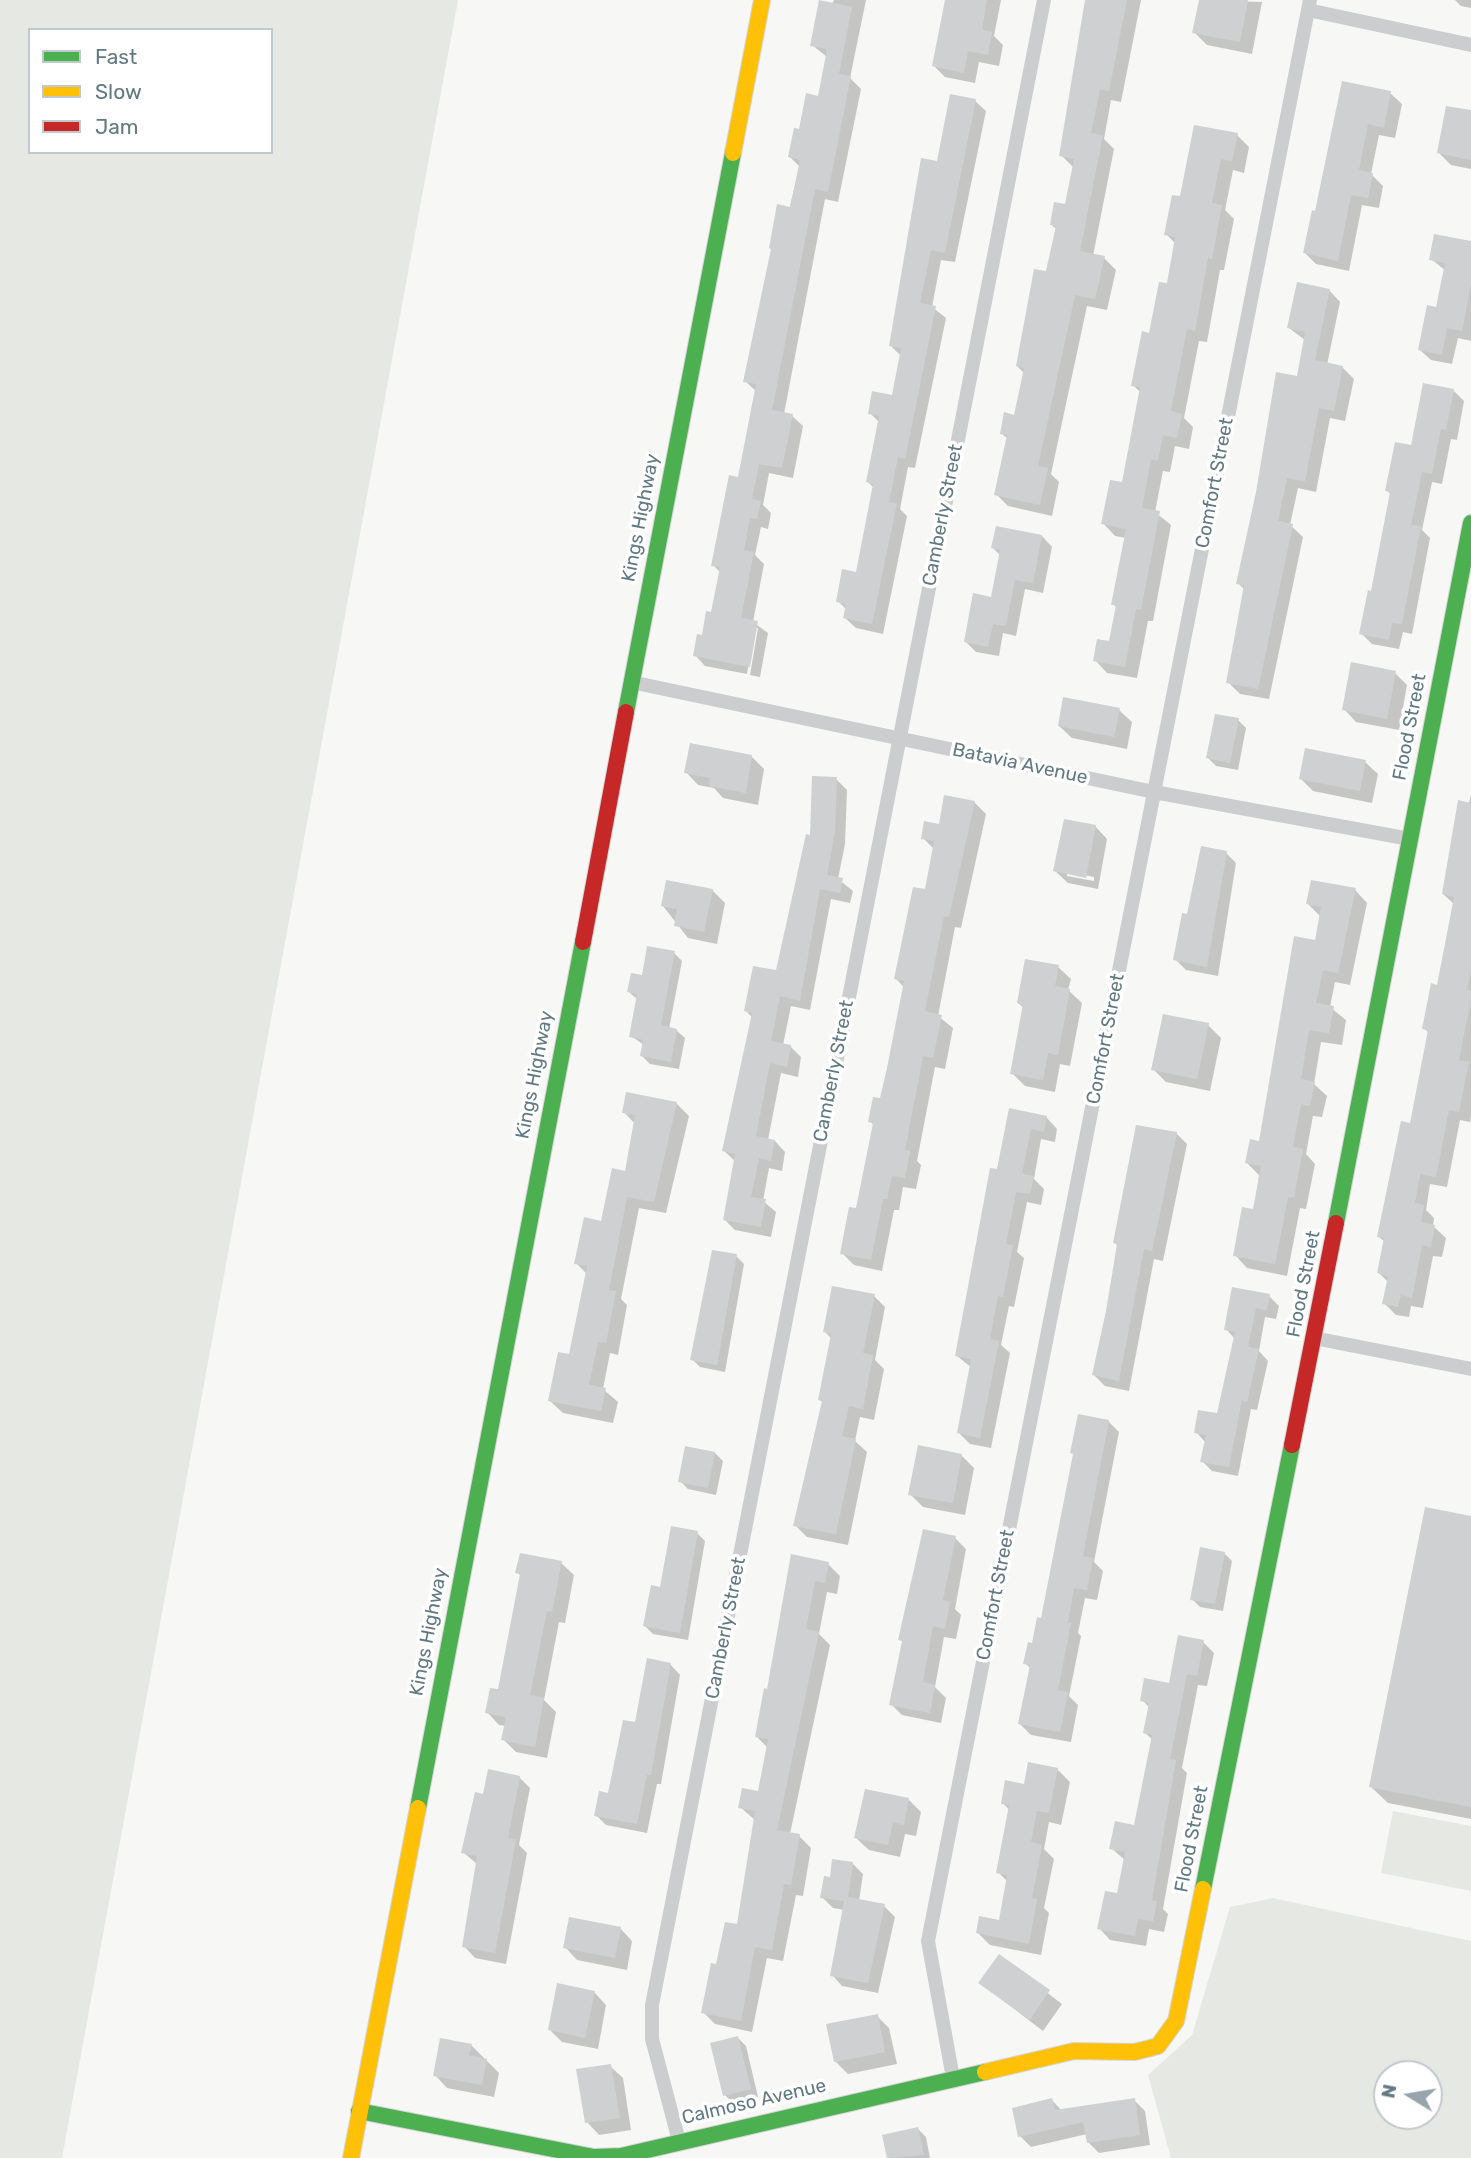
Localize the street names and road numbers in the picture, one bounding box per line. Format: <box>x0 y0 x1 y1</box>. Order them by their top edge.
street label: Comfort Street <box>1191 416 1239 550</box>
street label: Camberly Street <box>918 442 968 588</box>
street label: Kings Highway <box>617 452 665 584</box>
street label: Flood Street <box>1388 672 1432 782</box>
street label: Batavia Avenue <box>950 739 1090 789</box>
street label: Comfort Street <box>1082 972 1130 1106</box>
street label: Camberly Street <box>809 998 859 1144</box>
street label: Kings Highway <box>511 1009 559 1141</box>
street label: Flood Street <box>1282 1229 1326 1339</box>
street label: Comfort Street <box>972 1528 1020 1662</box>
street label: Camberly Street <box>701 1555 751 1701</box>
street label: Kings Highway <box>405 1566 453 1698</box>
street label: Flood Street <box>1170 1784 1214 1894</box>
street label: Calmoso Avenue <box>680 2074 828 2130</box>

